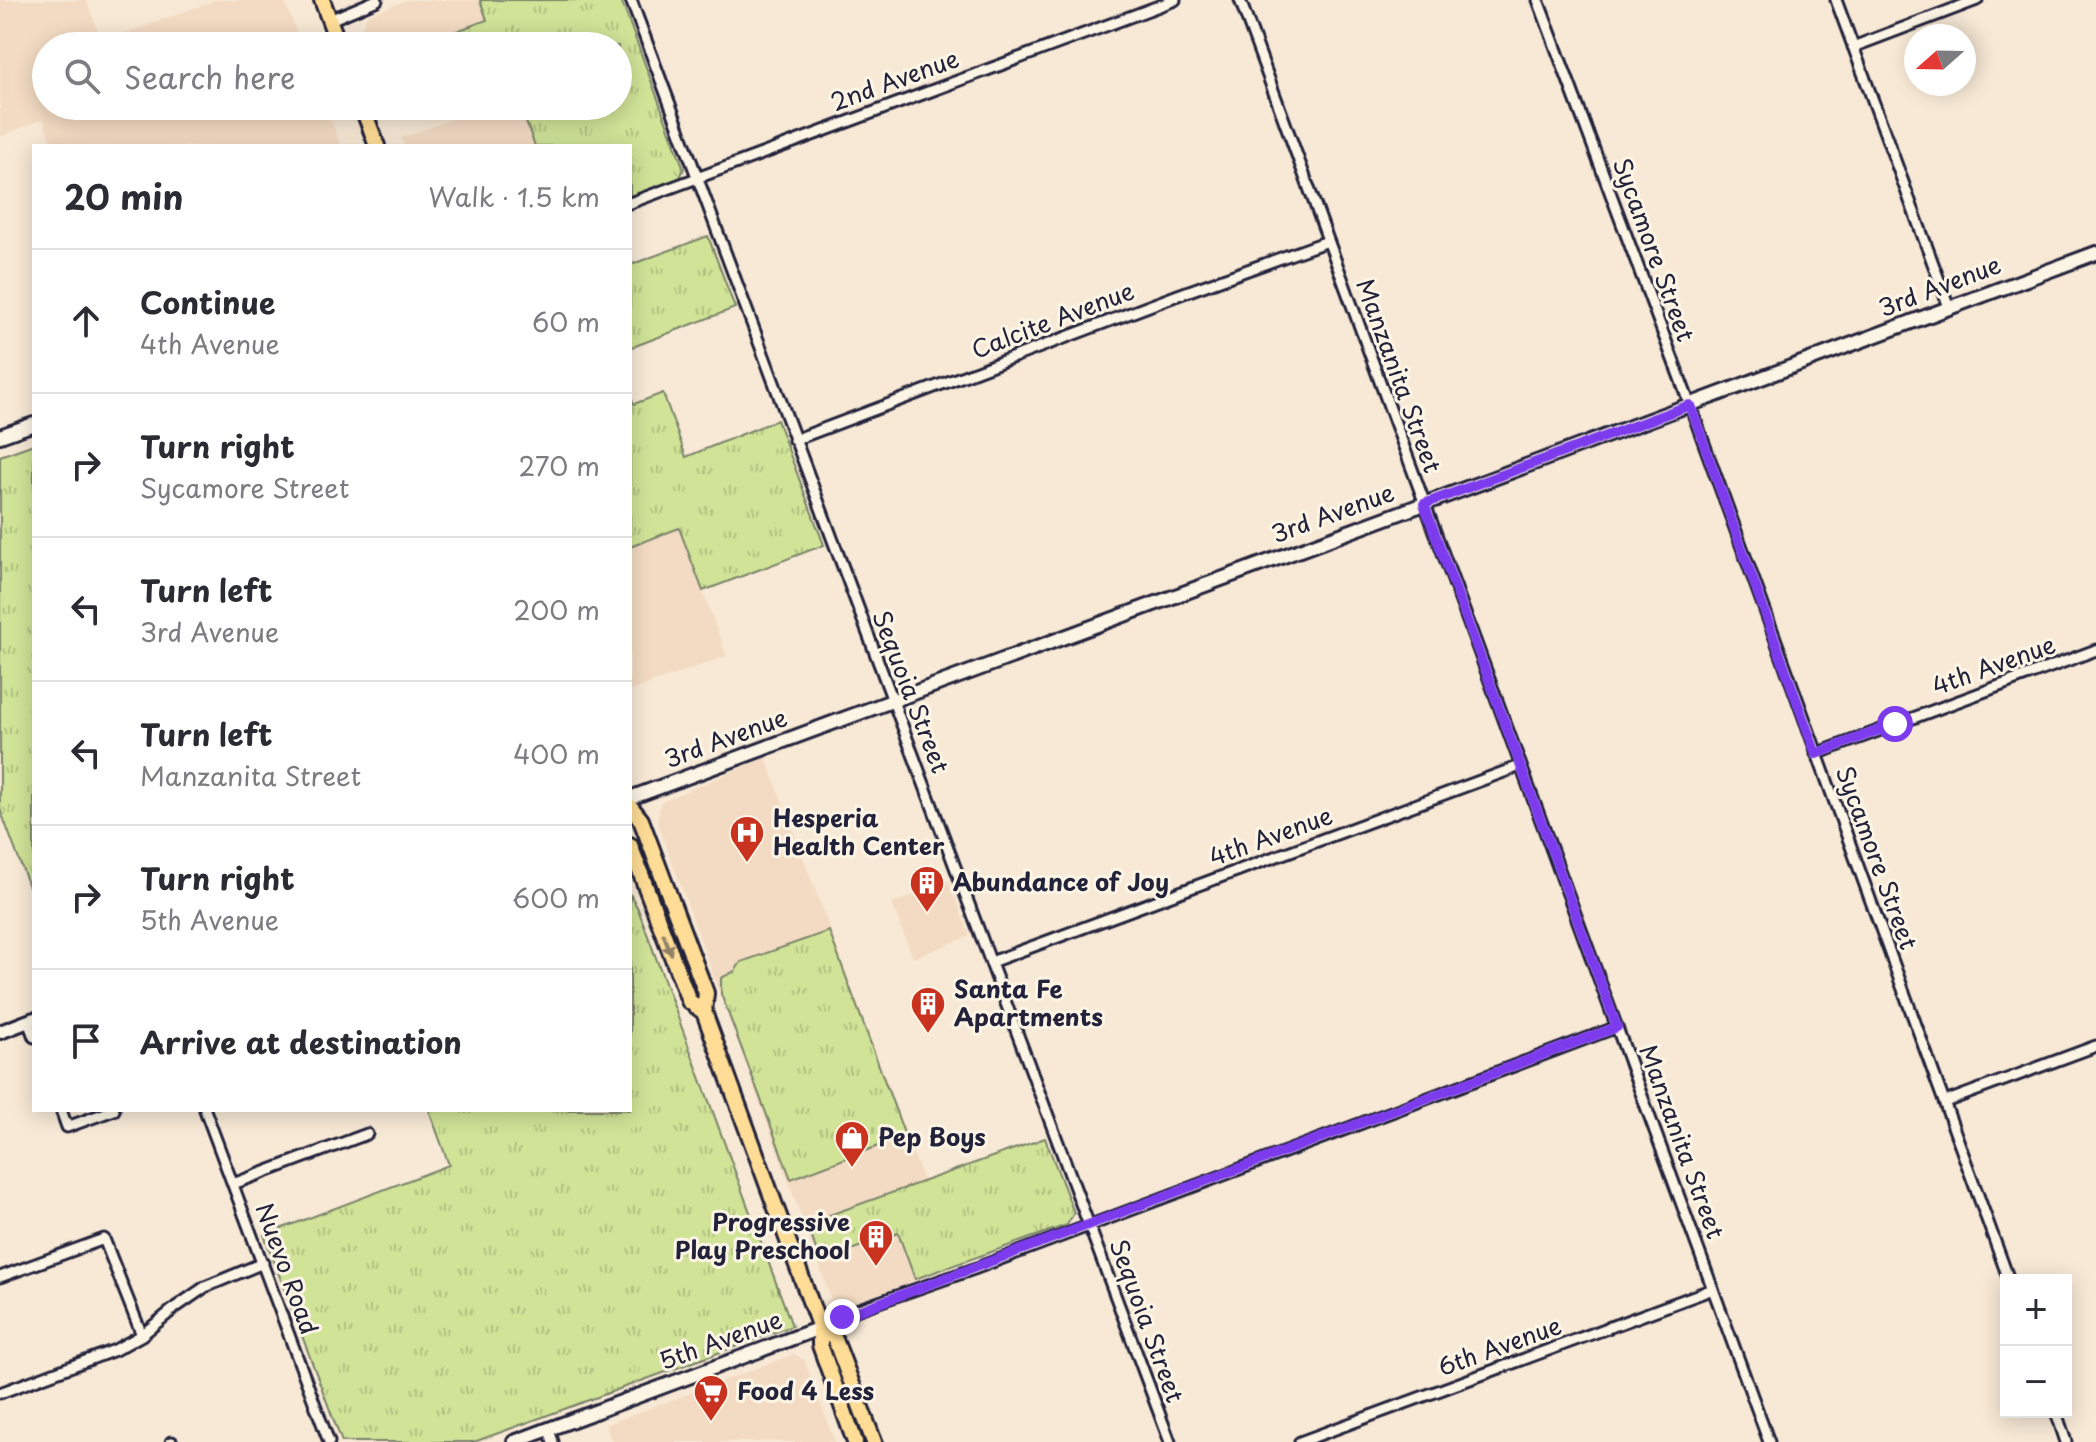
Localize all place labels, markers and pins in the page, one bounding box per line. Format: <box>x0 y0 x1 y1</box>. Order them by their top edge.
place label: Hesperia Health Center <box>773 799 945 863</box>
hospital icon: Hesperia Health Center <box>728 814 766 864</box>
place label: Abundance of Joy <box>953 863 1169 899</box>
building icon: Abundance of Joy <box>908 864 946 914</box>
place label: Santa Fe Apartments <box>954 970 1103 1034</box>
building icon: Santa Fe Apartments <box>909 985 947 1035</box>
place label: Pep Boys <box>878 1118 986 1154</box>
shop icon: Pep Boys <box>833 1119 871 1169</box>
place label: Progressive Play Preschool <box>675 1203 850 1267</box>
building icon: Progressive Play Preschool <box>857 1218 895 1268</box>
place label: Food 4 Less <box>737 1372 875 1408</box>
supermarket icon: Food 4 Less <box>692 1373 730 1423</box>

